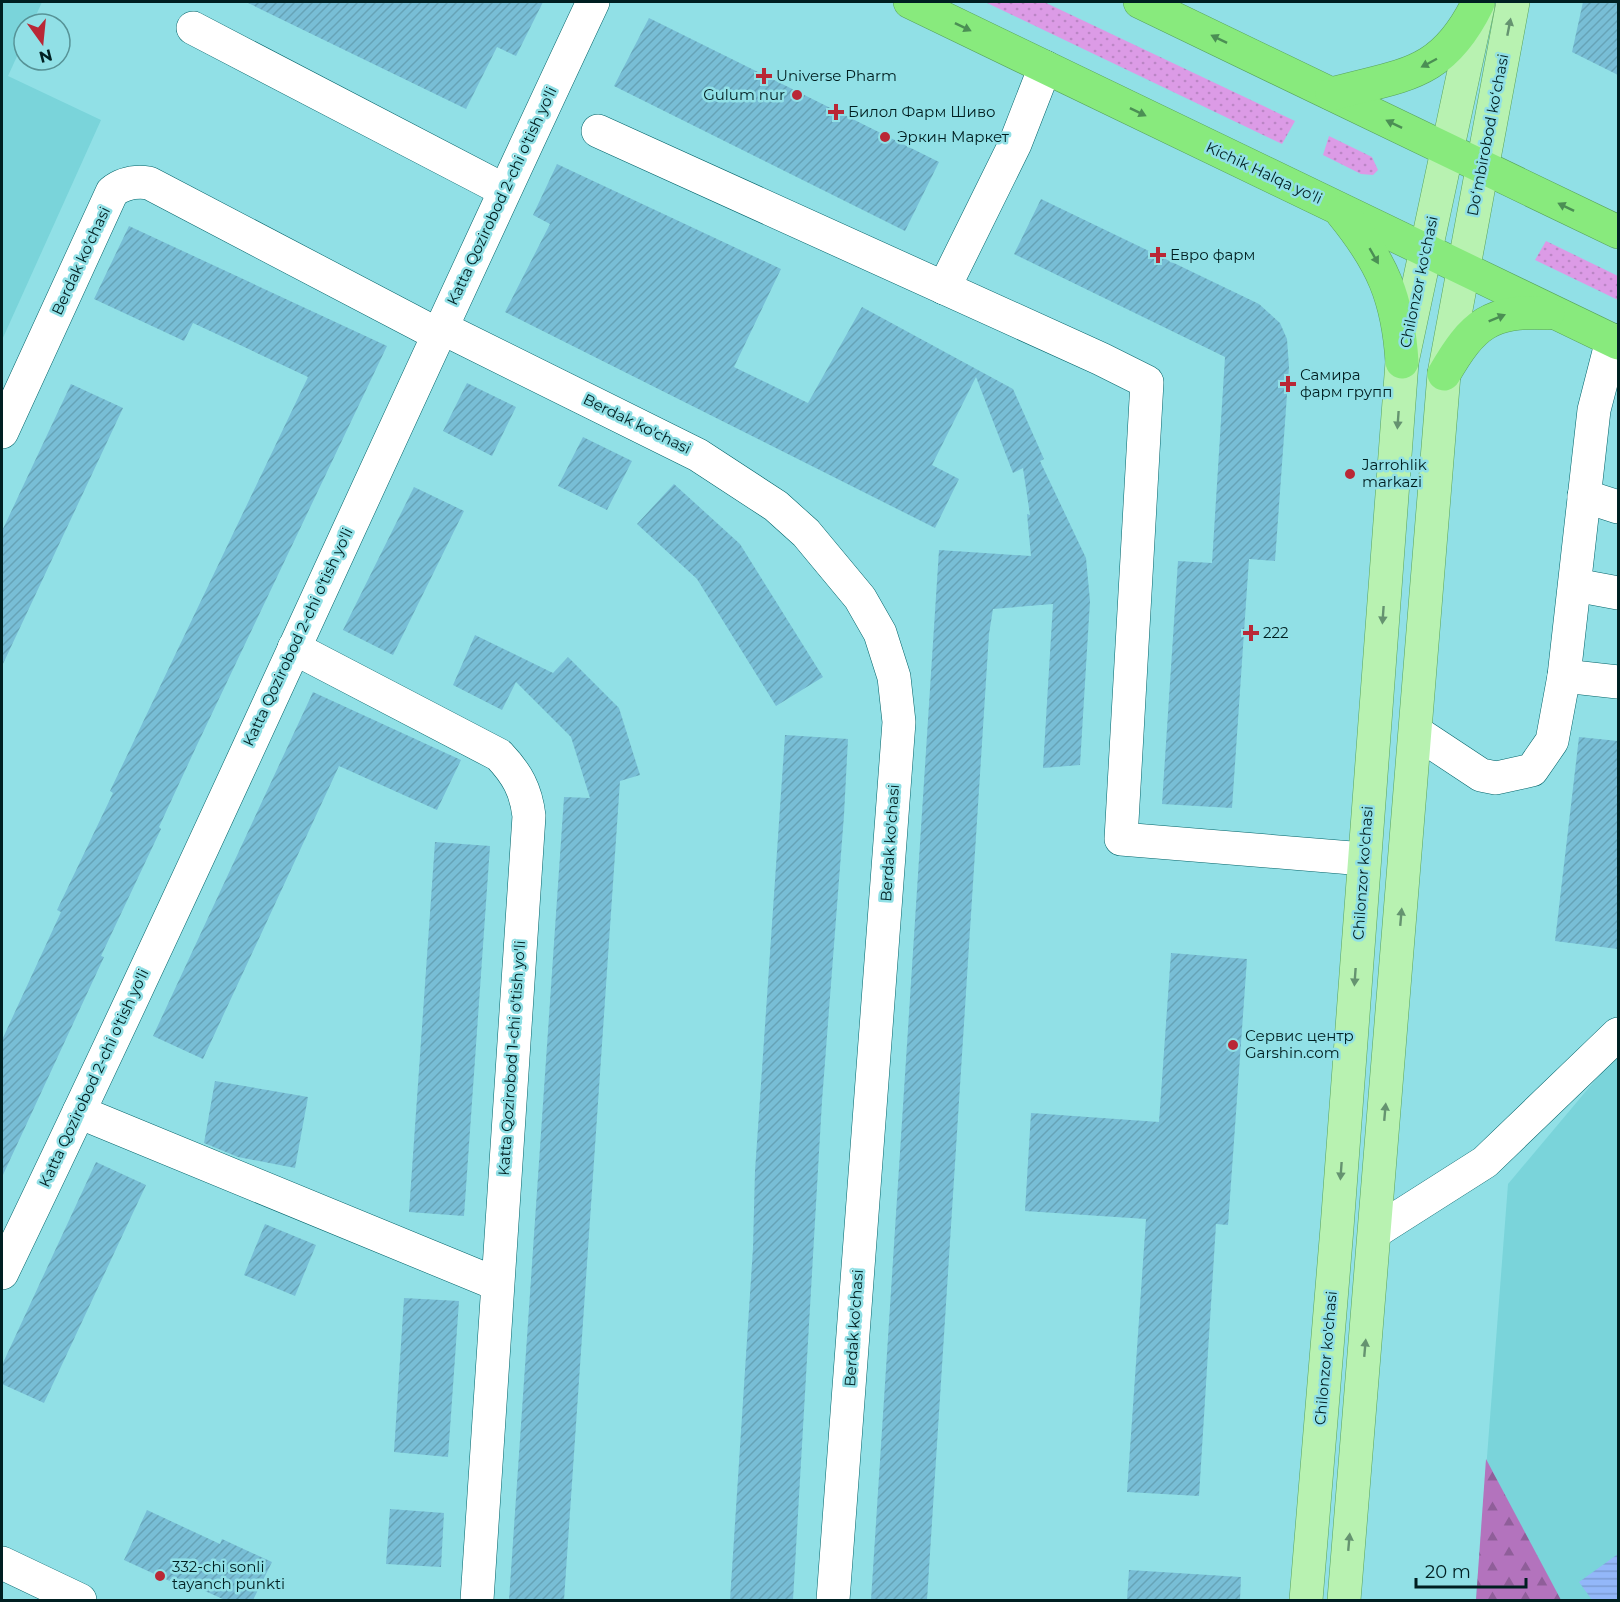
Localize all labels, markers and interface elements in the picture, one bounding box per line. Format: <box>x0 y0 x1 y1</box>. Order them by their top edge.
north arrow <box>12 12 72 72</box>
one-way arrow <box>1504 17 1513 36</box>
one-way arrow <box>954 22 971 31</box>
one-way arrow <box>1210 35 1227 44</box>
text: N <box>37 45 54 67</box>
street label: Doʻmbirobod koʻchasi <box>1462 52 1513 218</box>
one-way arrow <box>1420 58 1438 68</box>
place label: Universe Pharm <box>776 66 897 85</box>
marker: Universe Pharm <box>757 69 771 83</box>
street label: Katta Qozirobod 2-chi o'tish yo'li <box>442 84 561 308</box>
place label: Gulum nur <box>703 85 785 104</box>
marker: Gulum nur <box>790 88 804 102</box>
place label: Билол Фарм Шиво <box>848 102 996 121</box>
marker: Билол Фарм Шиво <box>829 105 843 119</box>
one-way arrow <box>1130 108 1147 117</box>
one-way arrow <box>1386 120 1403 129</box>
place label: Эркин Маркет <box>897 127 1010 146</box>
marker: Эркин Маркет <box>878 130 892 144</box>
street label: Kichik Halqa yo'li <box>1203 137 1325 208</box>
one-way arrow <box>1557 202 1574 211</box>
street label: Berdak ko'chasi <box>47 204 114 318</box>
street label: Chilonzor ko'chasi <box>1395 214 1442 350</box>
place label: Евро фарм <box>1170 245 1255 264</box>
marker: Евро фарм <box>1151 248 1165 262</box>
one-way arrow <box>1368 248 1379 264</box>
one-way arrow <box>1489 312 1507 322</box>
place label: Самира фарм групп <box>1300 365 1392 401</box>
marker: Самира фарм групп <box>1281 377 1295 391</box>
street label: Berdak ko'chasi <box>580 389 694 458</box>
one-way arrow <box>1393 411 1403 430</box>
place label: Jarrohlik markazi <box>1361 455 1427 491</box>
marker: Jarrohlik markazi <box>1343 467 1357 481</box>
street label: Katta Qozirobod 2-chi o'tish yo'li <box>238 525 357 749</box>
one-way arrow <box>1378 605 1388 624</box>
place label: 222 <box>1263 623 1289 642</box>
marker: 222 <box>1244 626 1258 640</box>
street label: Berdak ko'chasi <box>876 784 903 902</box>
street label: Chilonzor ko'chasi <box>1348 805 1377 941</box>
one-way arrow <box>1396 908 1406 927</box>
street label: Katta Qozirobod 1-chi o'tish yo'li <box>494 940 529 1176</box>
street label: Katta Qozirobod 2-chi o'tish yo'li <box>34 966 153 1190</box>
one-way arrow <box>1350 967 1360 986</box>
place label: Сервис центр Garshin.com <box>1245 1026 1354 1062</box>
marker: Сервис центр Garshin.com <box>1226 1038 1240 1052</box>
one-way arrow <box>1380 1102 1390 1121</box>
one-way arrow <box>1337 1162 1346 1181</box>
street label: Berdak ko'chasi <box>840 1269 867 1387</box>
street label: Chilonzor ko'chasi <box>1310 1290 1341 1426</box>
one-way arrow <box>1361 1338 1370 1357</box>
one-way arrow <box>1344 1533 1354 1552</box>
scale bar <box>1416 1551 1526 1589</box>
place label: 332-chi sonli tayanch punkti <box>172 1557 285 1593</box>
text: 20 m <box>1425 1561 1471 1583</box>
marker: 332-chi sonli tayanch punkti <box>153 1569 167 1583</box>

